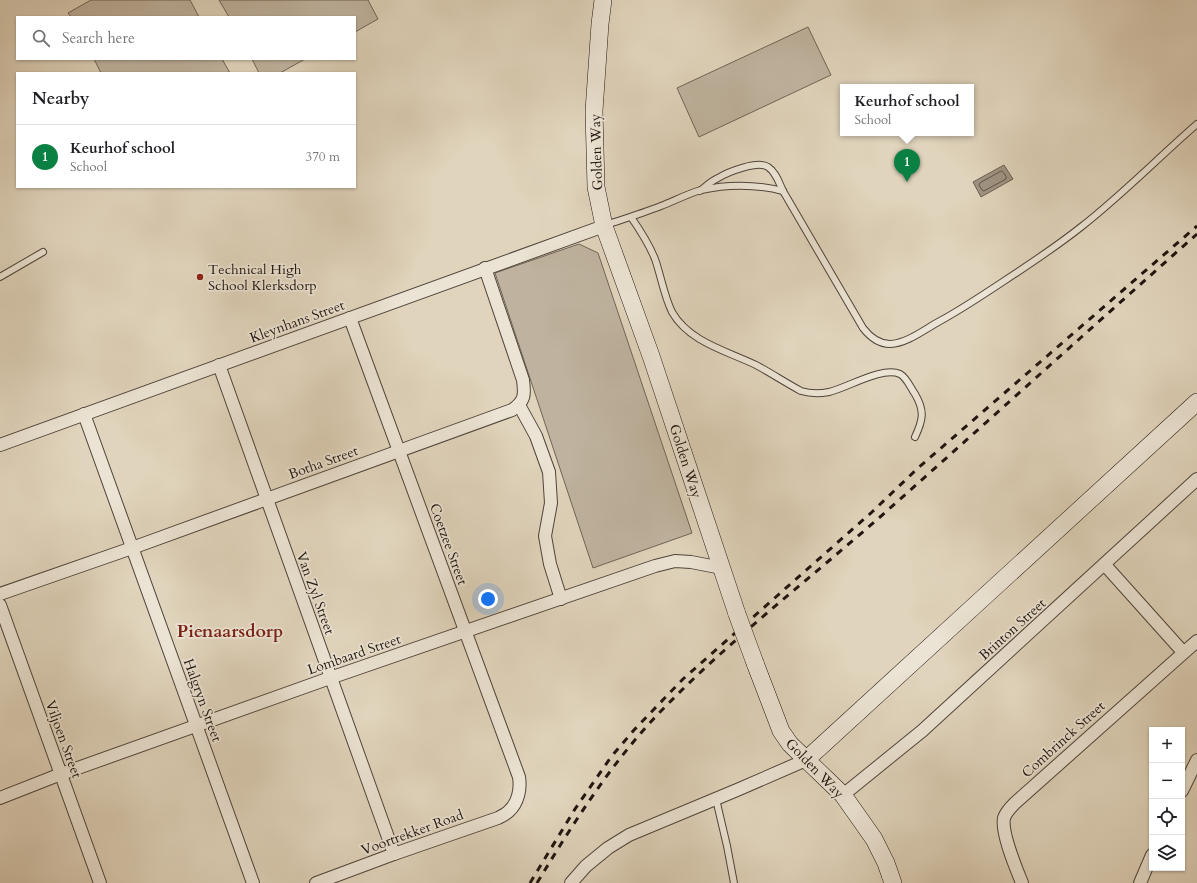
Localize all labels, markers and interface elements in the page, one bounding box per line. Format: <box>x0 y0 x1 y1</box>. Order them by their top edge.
search box <box>16 16 356 60</box>
icon: search <box>30 27 52 49</box>
text: Search here <box>62 28 135 48</box>
popup <box>840 84 974 136</box>
text: Nearby <box>32 87 89 110</box>
text: Keurhof school <box>854 91 960 111</box>
text: School <box>854 111 891 129</box>
street label: Golden Way <box>586 113 607 191</box>
text: Keurhof school <box>70 138 175 158</box>
text: 1 <box>42 148 48 166</box>
text: 370 m <box>306 148 340 166</box>
pin: 1 <box>894 149 920 182</box>
text: School <box>70 158 107 176</box>
place label: Technical High School Klerksdorp <box>208 260 317 295</box>
marker: Technical High School Klerksdorp <box>195 272 205 282</box>
street label: Kleynhans Street <box>247 295 348 347</box>
street label: Golden Way <box>665 422 707 501</box>
street label: Botha Street <box>286 441 361 484</box>
street label: Coetzee Street <box>425 501 472 588</box>
street label: Van Zyl Street <box>292 549 339 638</box>
your location <box>478 589 498 609</box>
street label: Brinton Street <box>975 594 1050 665</box>
district label: Pienaarsdorp <box>177 619 283 644</box>
street label: Lombaard Street <box>305 629 404 679</box>
street label: Halgryn Street <box>179 656 227 745</box>
street label: Combrinck Street <box>1018 696 1109 782</box>
street label: Viljoen Street <box>41 698 87 781</box>
map controls <box>1149 727 1185 871</box>
button: + <box>1149 727 1185 763</box>
street label: Golden Way <box>781 734 849 803</box>
button: − <box>1149 763 1185 799</box>
button: locate <box>1149 799 1185 835</box>
street label: Voortrekker Road <box>358 805 466 860</box>
button: layers <box>1149 835 1185 871</box>

